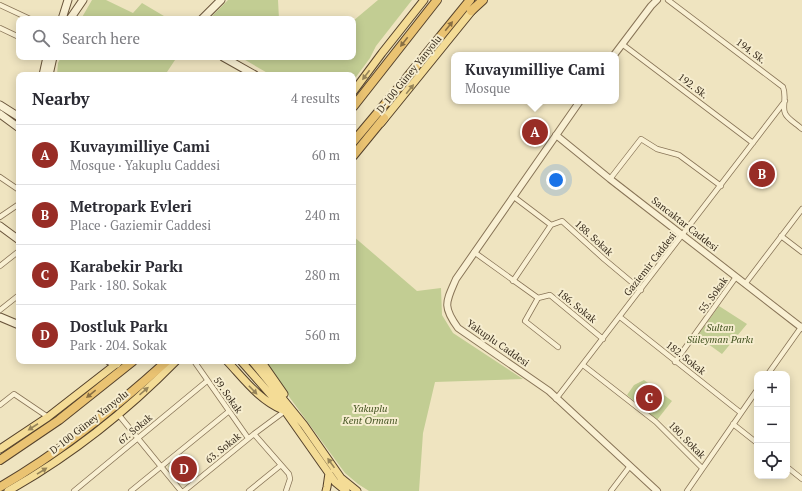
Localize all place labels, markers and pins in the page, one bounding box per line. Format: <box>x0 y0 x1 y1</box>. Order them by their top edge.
pin: A <box>522 117 548 147</box>
pin: B <box>749 159 775 189</box>
pin: C <box>636 383 662 413</box>
pin: D <box>171 454 197 484</box>

